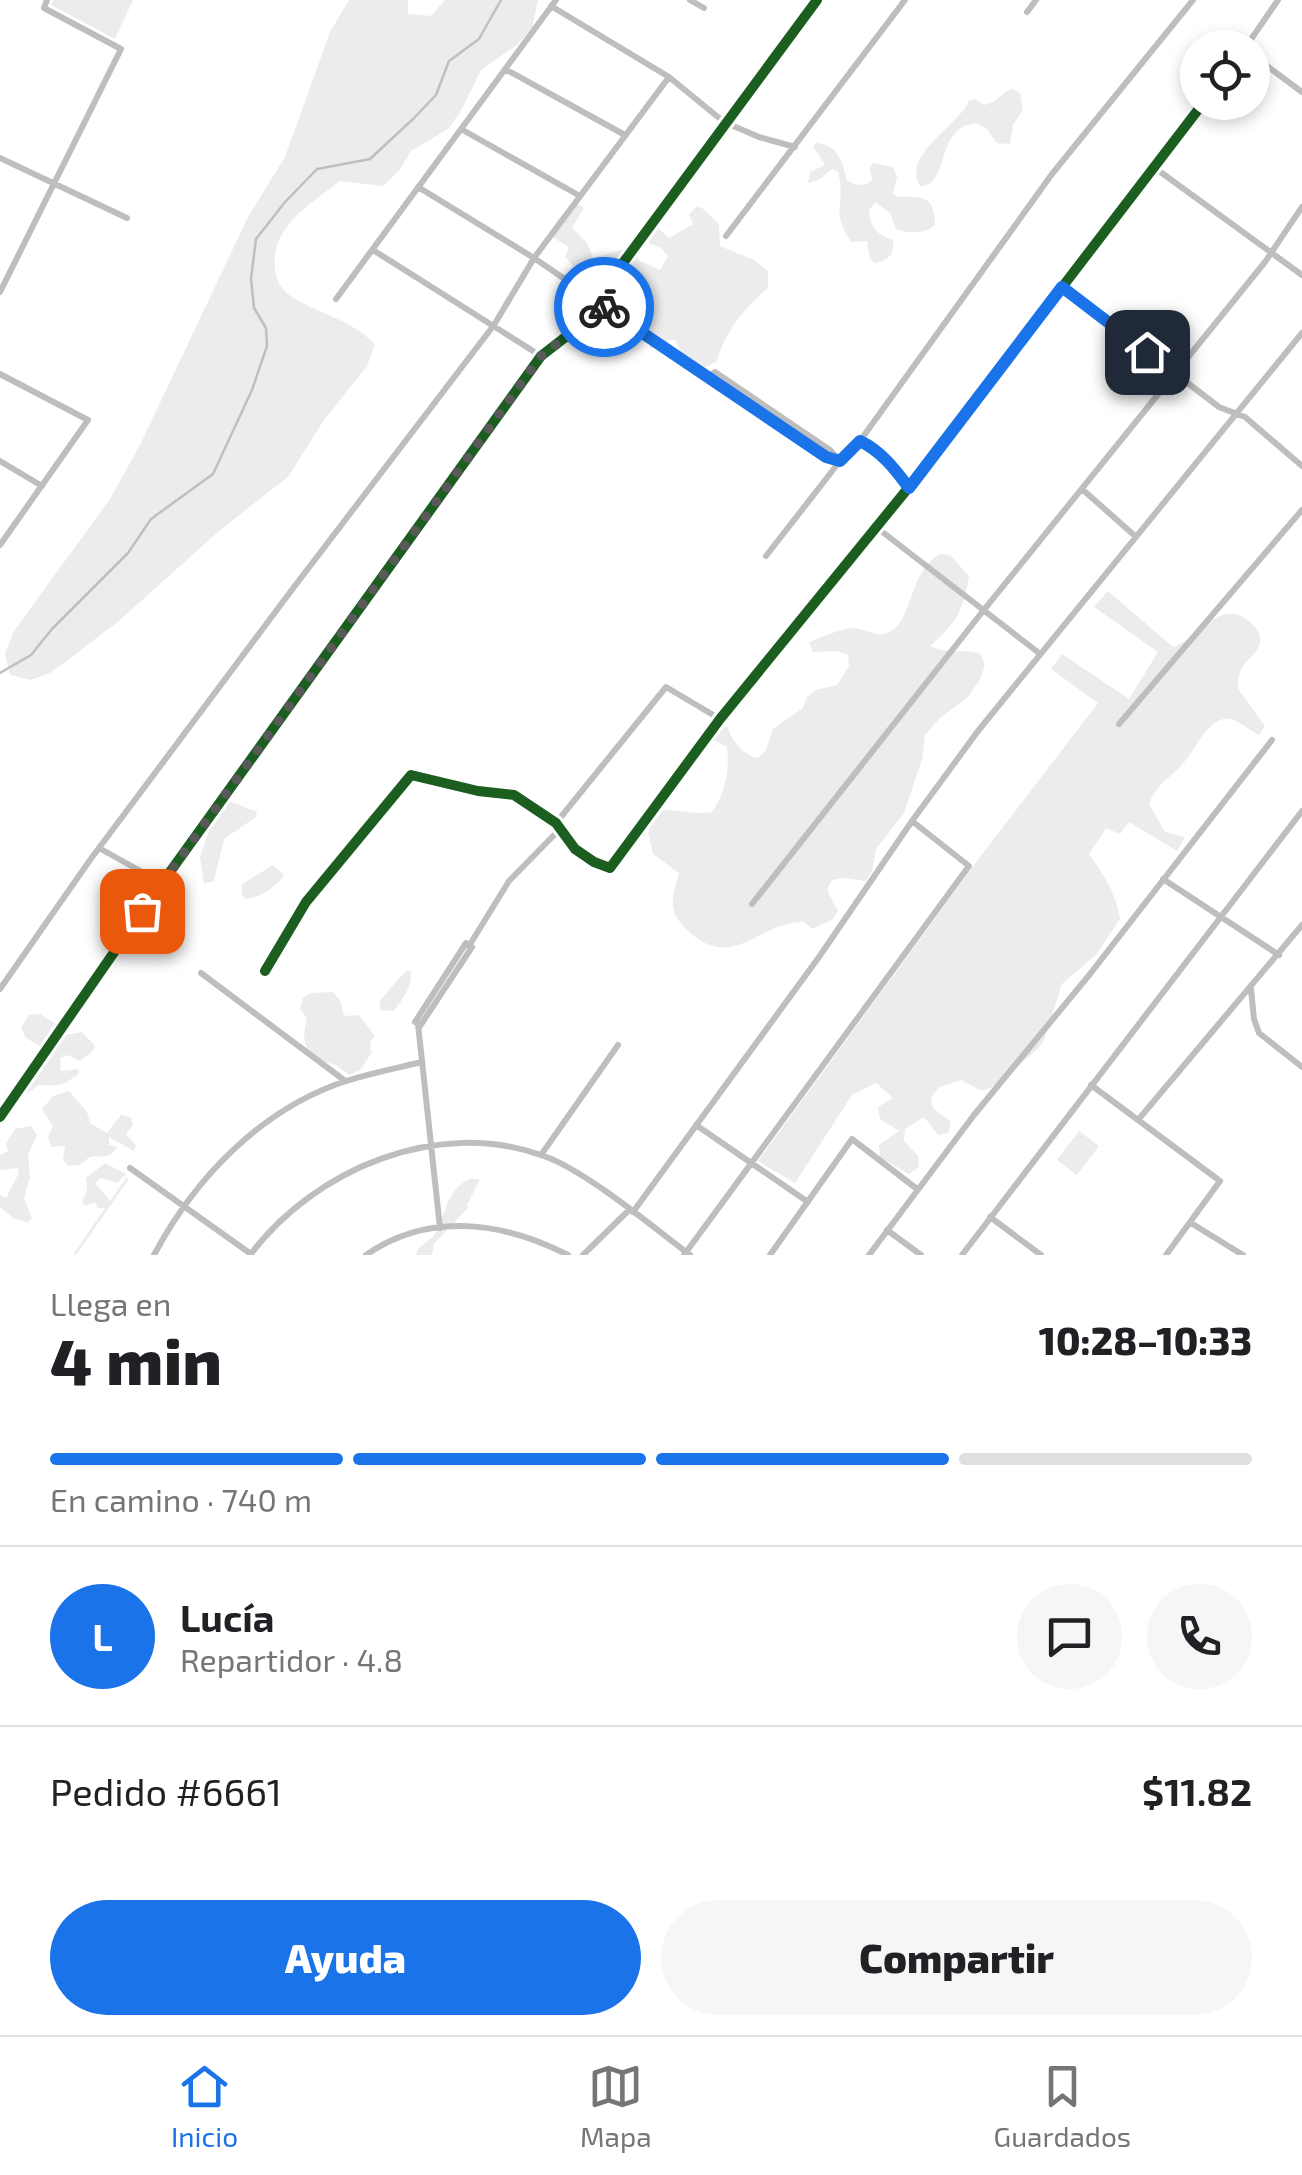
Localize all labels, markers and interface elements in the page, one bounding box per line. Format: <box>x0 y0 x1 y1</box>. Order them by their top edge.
map controls <box>1180 30 1270 120</box>
button: locate <box>1180 30 1270 120</box>
courier <box>554 257 654 357</box>
icon: bike <box>577 280 632 335</box>
pin <box>1105 310 1190 395</box>
icon: home <box>1120 325 1175 380</box>
pin <box>100 869 185 954</box>
icon: bag <box>115 884 170 939</box>
text: Llega en <box>50 1284 171 1322</box>
text: 10:28–10:33 <box>1039 1317 1252 1363</box>
text: 4 min <box>50 1320 222 1398</box>
text: En camino · 740 m <box>50 1480 312 1518</box>
button: chat <box>1017 1584 1122 1689</box>
button: phone <box>1147 1584 1252 1689</box>
text: Lucía <box>180 1594 274 1640</box>
text: L <box>92 1613 113 1659</box>
text: Repartidor · 4.8 <box>180 1640 403 1678</box>
text: Pedido #6661 <box>50 1768 282 1814</box>
text: $11.82 <box>1142 1768 1252 1814</box>
button: Ayuda <box>50 1900 641 2015</box>
button: Compartir <box>661 1900 1252 2015</box>
tab: Inicio <box>171 2059 238 2153</box>
tab: Mapa <box>580 2059 652 2153</box>
tab: Guardados <box>994 2059 1131 2153</box>

